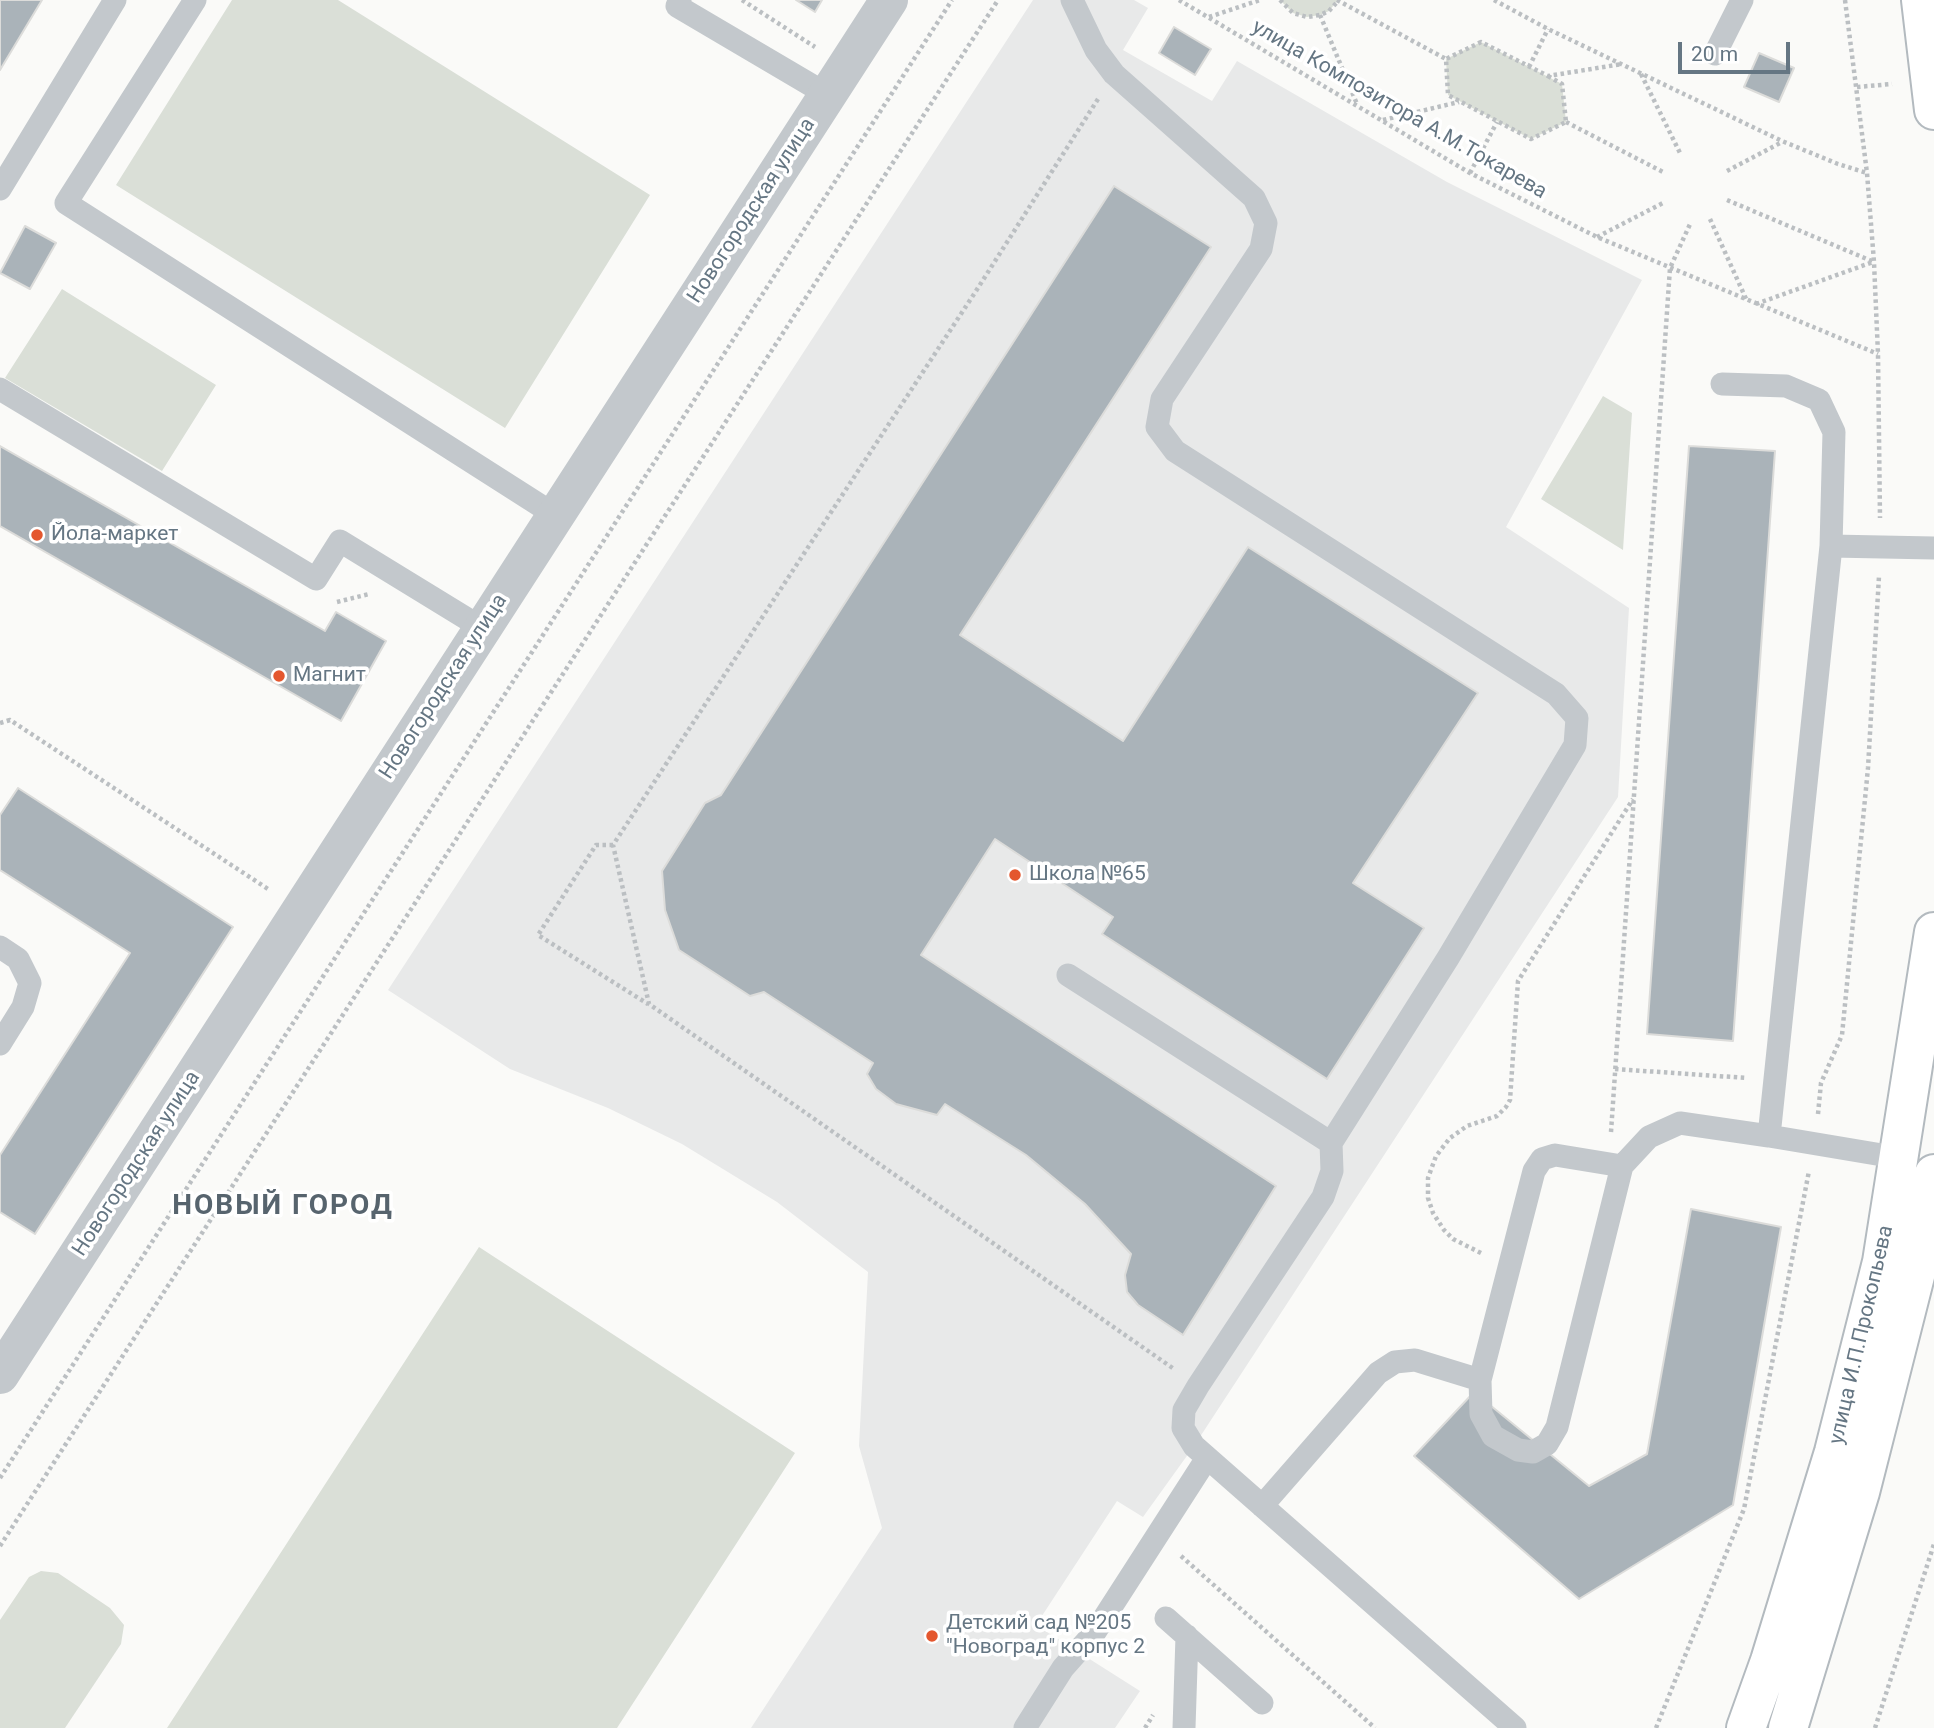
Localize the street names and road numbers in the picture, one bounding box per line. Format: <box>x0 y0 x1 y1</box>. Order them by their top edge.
street label: улица Композитора А.М.Токарева <box>1247 15 1551 205</box>
street label: Новогородская улица <box>683 114 821 308</box>
street label: Новогородская улица <box>375 590 513 784</box>
street label: Новогородская улица <box>68 1067 206 1261</box>
street label: улица И.П.Прокопьева <box>1825 1223 1899 1447</box>

